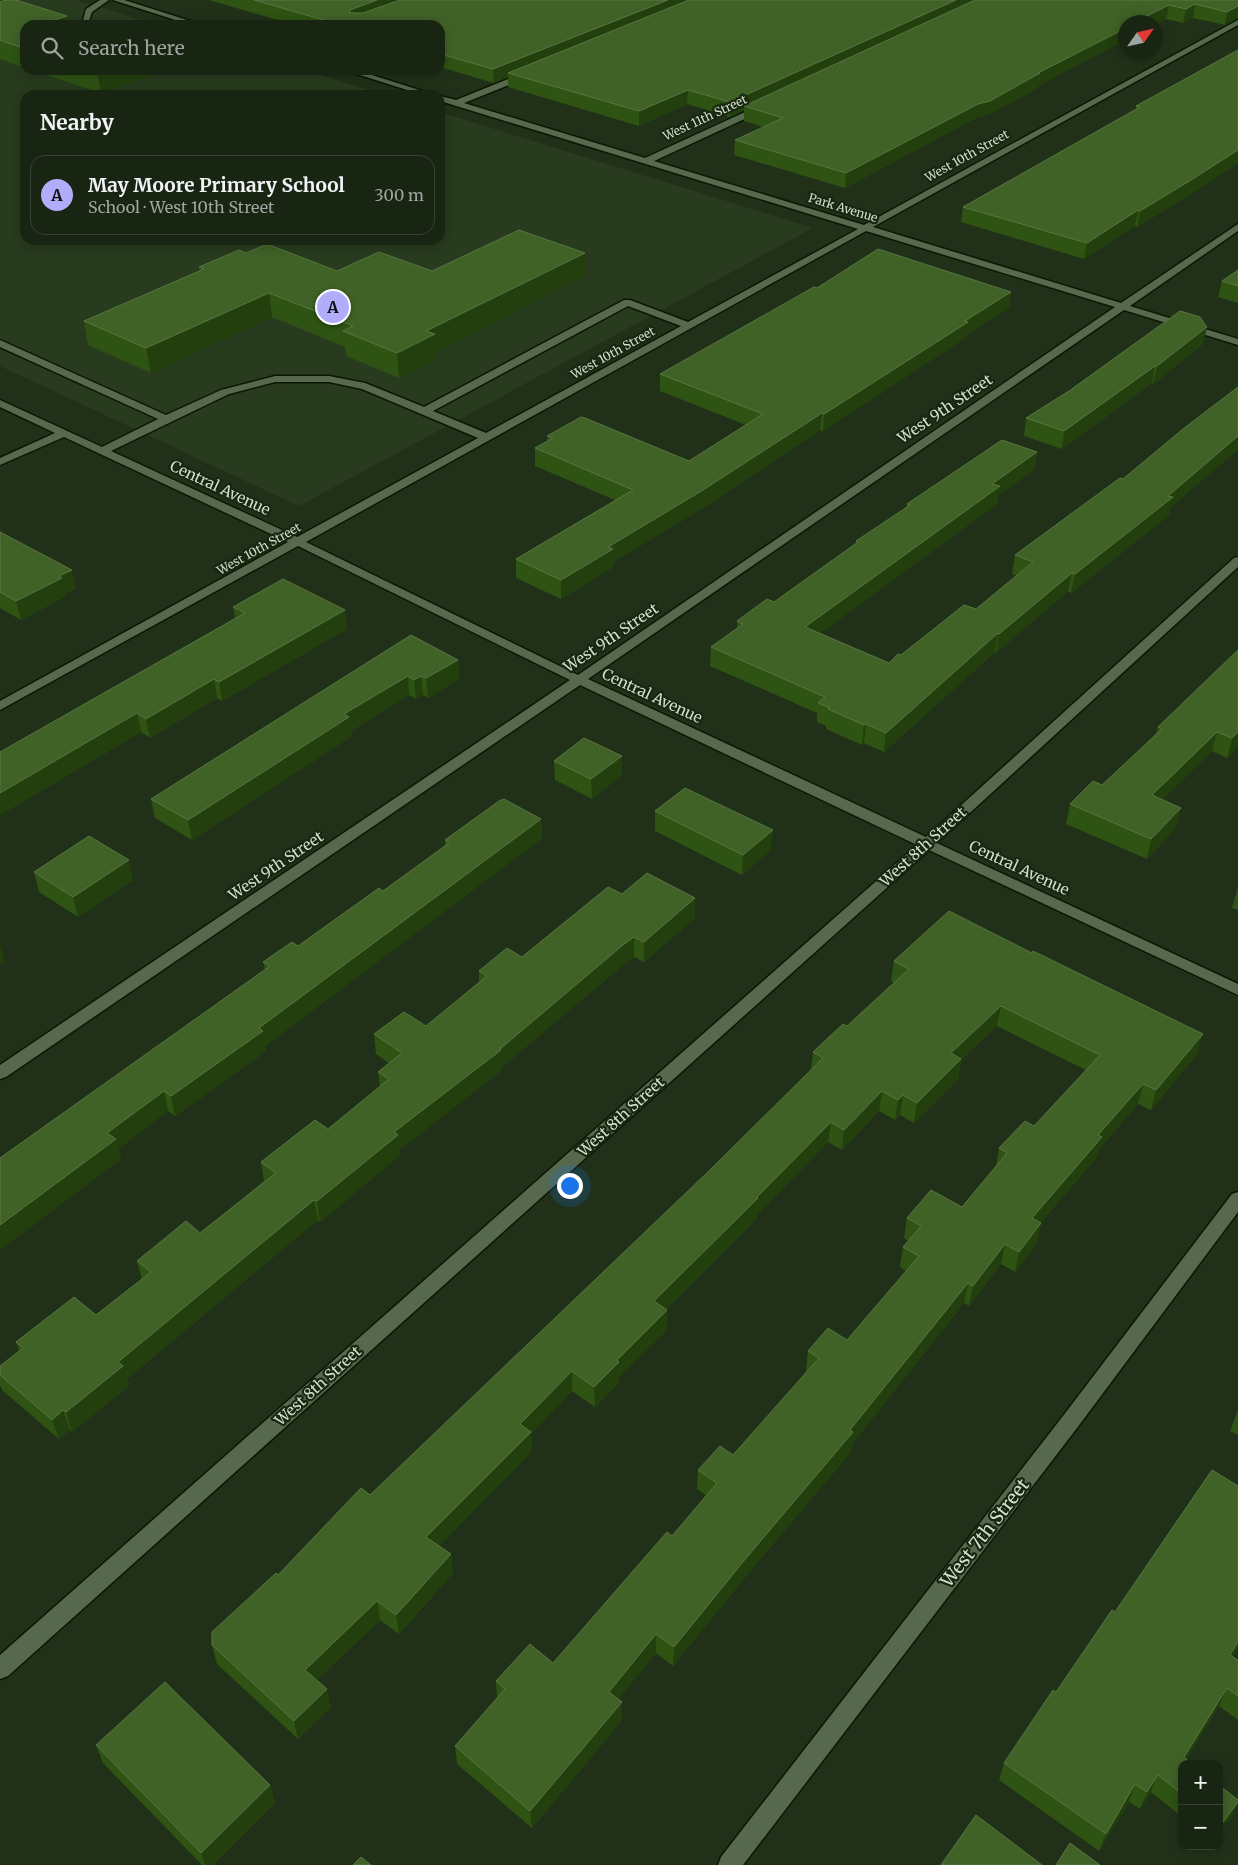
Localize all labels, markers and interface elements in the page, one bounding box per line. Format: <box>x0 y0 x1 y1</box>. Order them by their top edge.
north arrow <box>1118 15 1163 60</box>
search box <box>20 20 445 75</box>
icon: search <box>38 34 66 62</box>
text: Search here <box>78 36 185 60</box>
street label: West 11th Street <box>659 91 749 144</box>
text: Nearby <box>40 109 114 136</box>
street label: West 10th Street <box>921 126 1012 185</box>
text: May Moore Primary School <box>88 173 345 197</box>
text: A <box>51 185 63 205</box>
text: 300 m <box>375 185 424 205</box>
street label: Park Avenue <box>807 190 880 225</box>
text: School · West 10th Street <box>88 197 274 217</box>
pin: A <box>317 288 349 326</box>
street label: West 10th Street <box>567 323 658 382</box>
street label: West 9th Street <box>893 370 996 448</box>
street label: Central Avenue <box>167 456 274 519</box>
street label: West 10th Street <box>213 519 304 578</box>
street label: West 9th Street <box>559 599 662 677</box>
street label: Central Avenue <box>599 664 706 727</box>
street label: West 8th Street <box>875 803 970 891</box>
street label: West 9th Street <box>224 827 327 905</box>
street label: Central Avenue <box>966 836 1073 899</box>
street label: West 8th Street <box>573 1073 668 1161</box>
your location <box>557 1173 583 1199</box>
street label: West 8th Street <box>270 1342 365 1430</box>
street label: West 7th Street <box>934 1474 1034 1592</box>
map controls <box>1178 1760 1223 1850</box>
button: + <box>1178 1760 1223 1805</box>
button: − <box>1178 1805 1223 1850</box>

